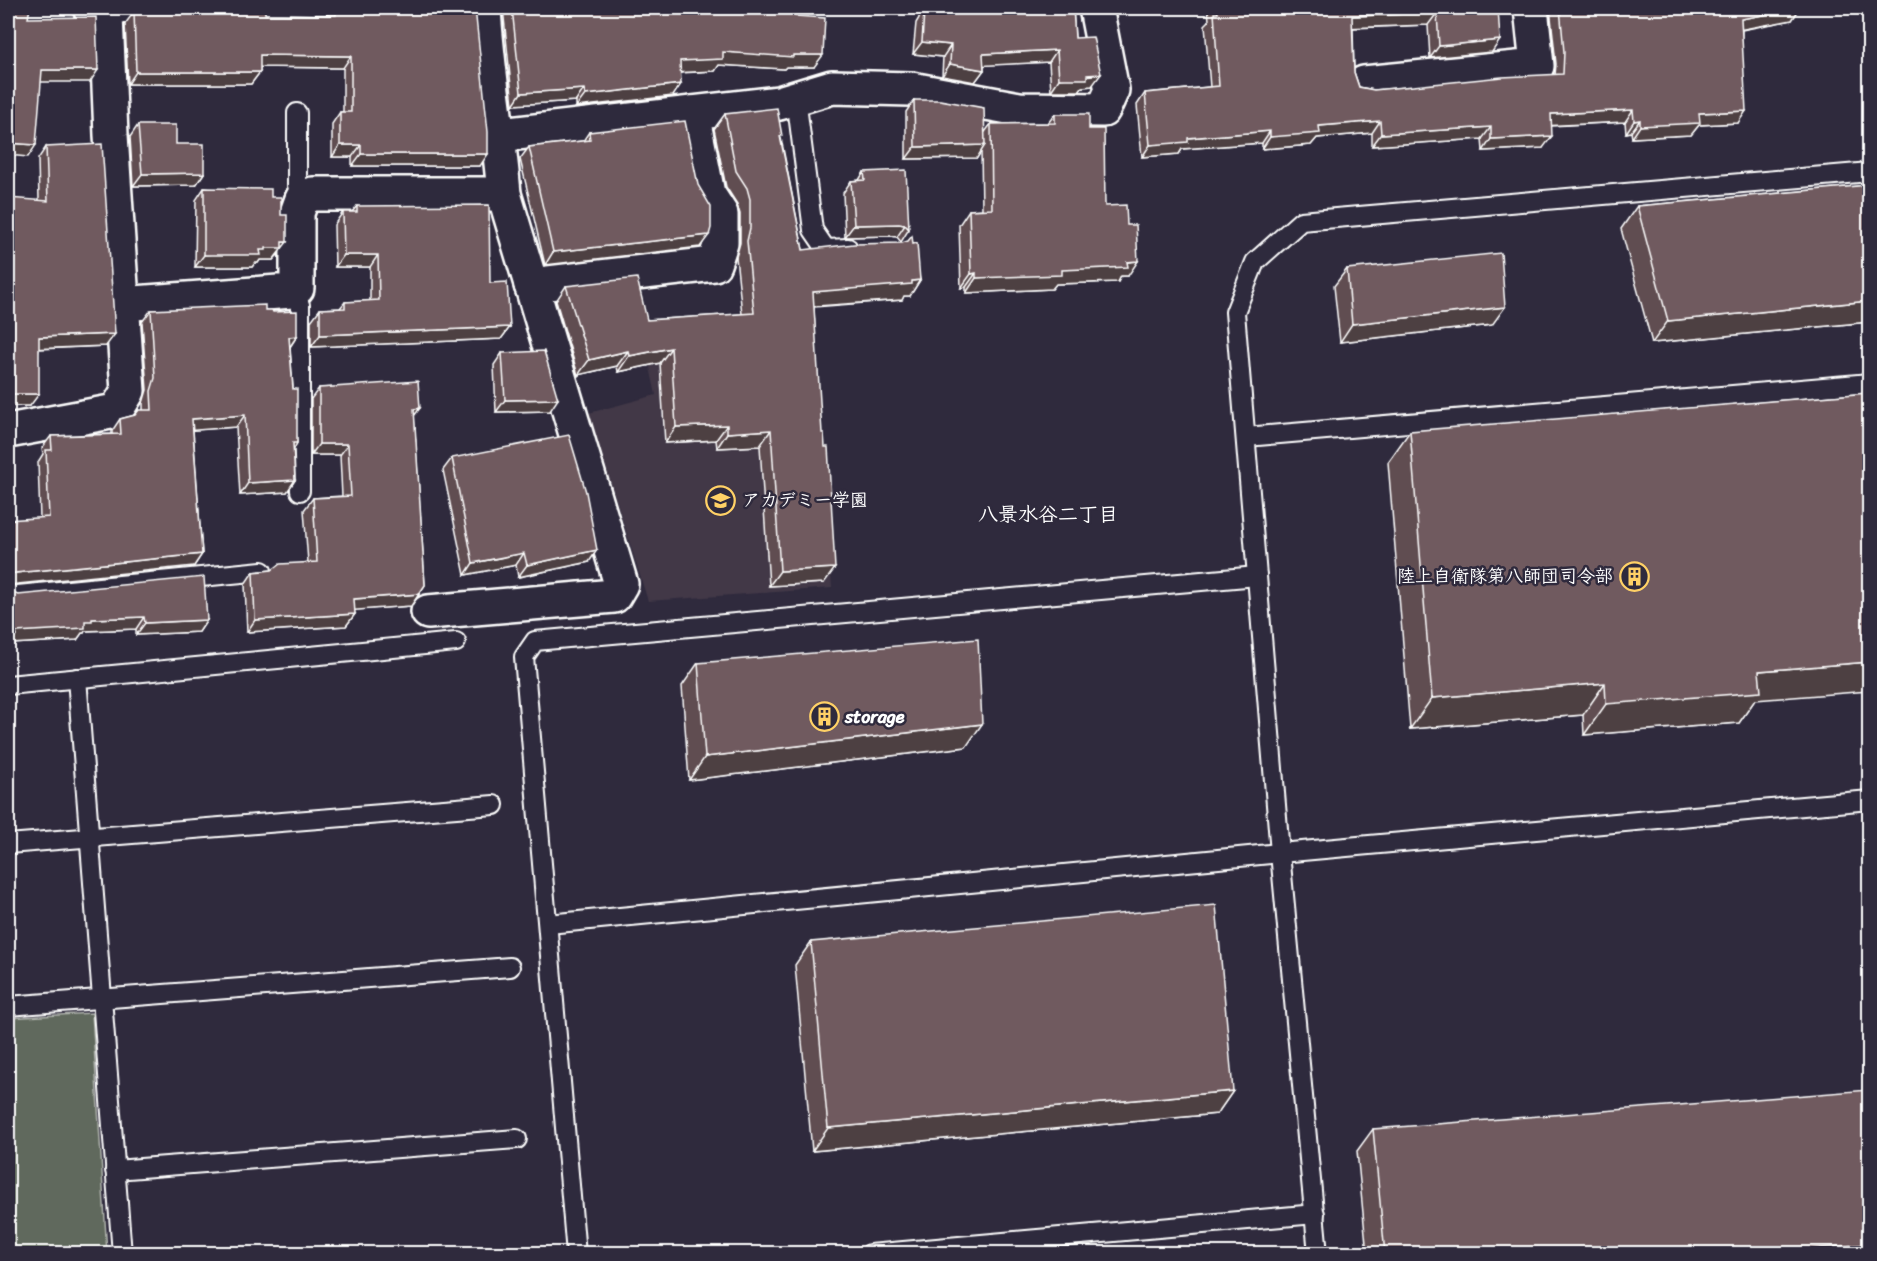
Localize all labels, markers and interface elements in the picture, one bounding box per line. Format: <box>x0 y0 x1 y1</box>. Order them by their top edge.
school or university icon: アカデミー学園 <box>705 484 737 516</box>
place label: アカデミー学園 <box>742 484 868 516</box>
district label: 八景水谷二丁目 <box>978 497 1118 532</box>
place label: 陸上自衛隊第八師団司令部 <box>1397 560 1613 592</box>
building icon: 陸上自衛隊第八師団司令部 <box>1618 560 1650 592</box>
building icon: storage <box>808 701 840 733</box>
place label: storage <box>844 701 905 733</box>

